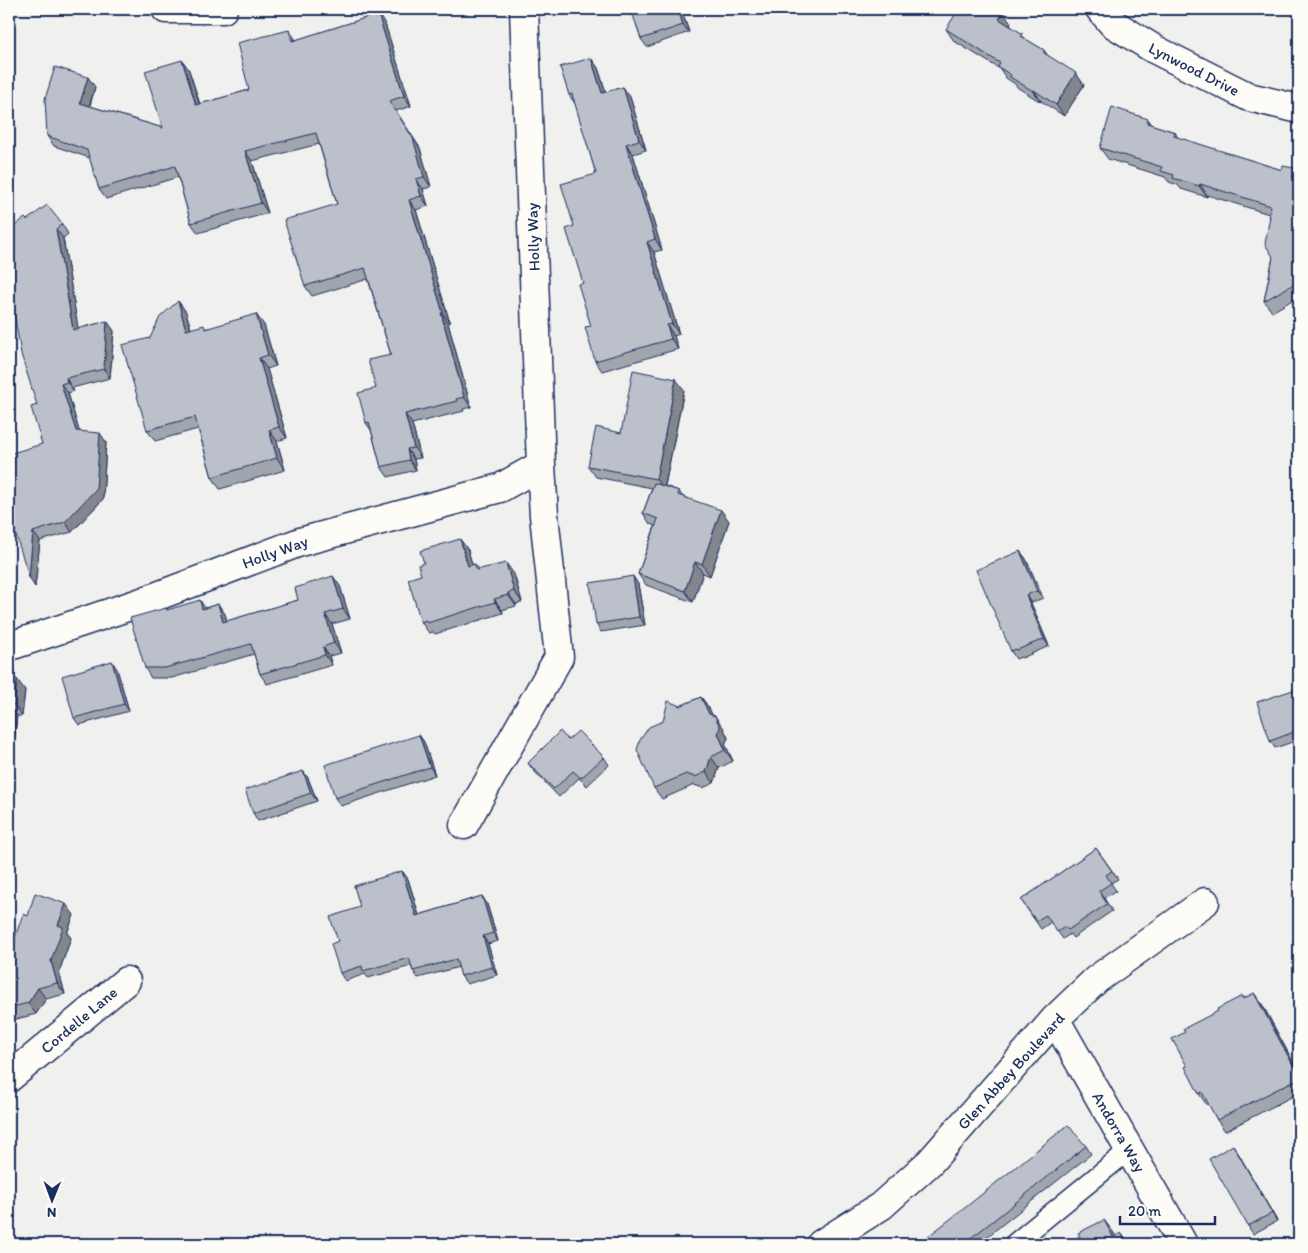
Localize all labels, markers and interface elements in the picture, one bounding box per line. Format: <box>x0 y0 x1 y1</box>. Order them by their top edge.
street label: Lynwood Drive <box>1145 38 1243 100</box>
street label: Holly Way <box>522 202 544 272</box>
street label: Holly Way <box>240 531 311 573</box>
street label: Cordelle Lane <box>37 983 121 1057</box>
street label: Glen Abbey Boulevard <box>953 1008 1069 1133</box>
street label: Andorra Way <box>1088 1088 1150 1176</box>
north arrow <box>28 1176 78 1226</box>
scale bar <box>1120 1193 1216 1225</box>
text: 20 m <box>1128 1202 1162 1220</box>
text: N <box>47 1204 57 1221</box>

